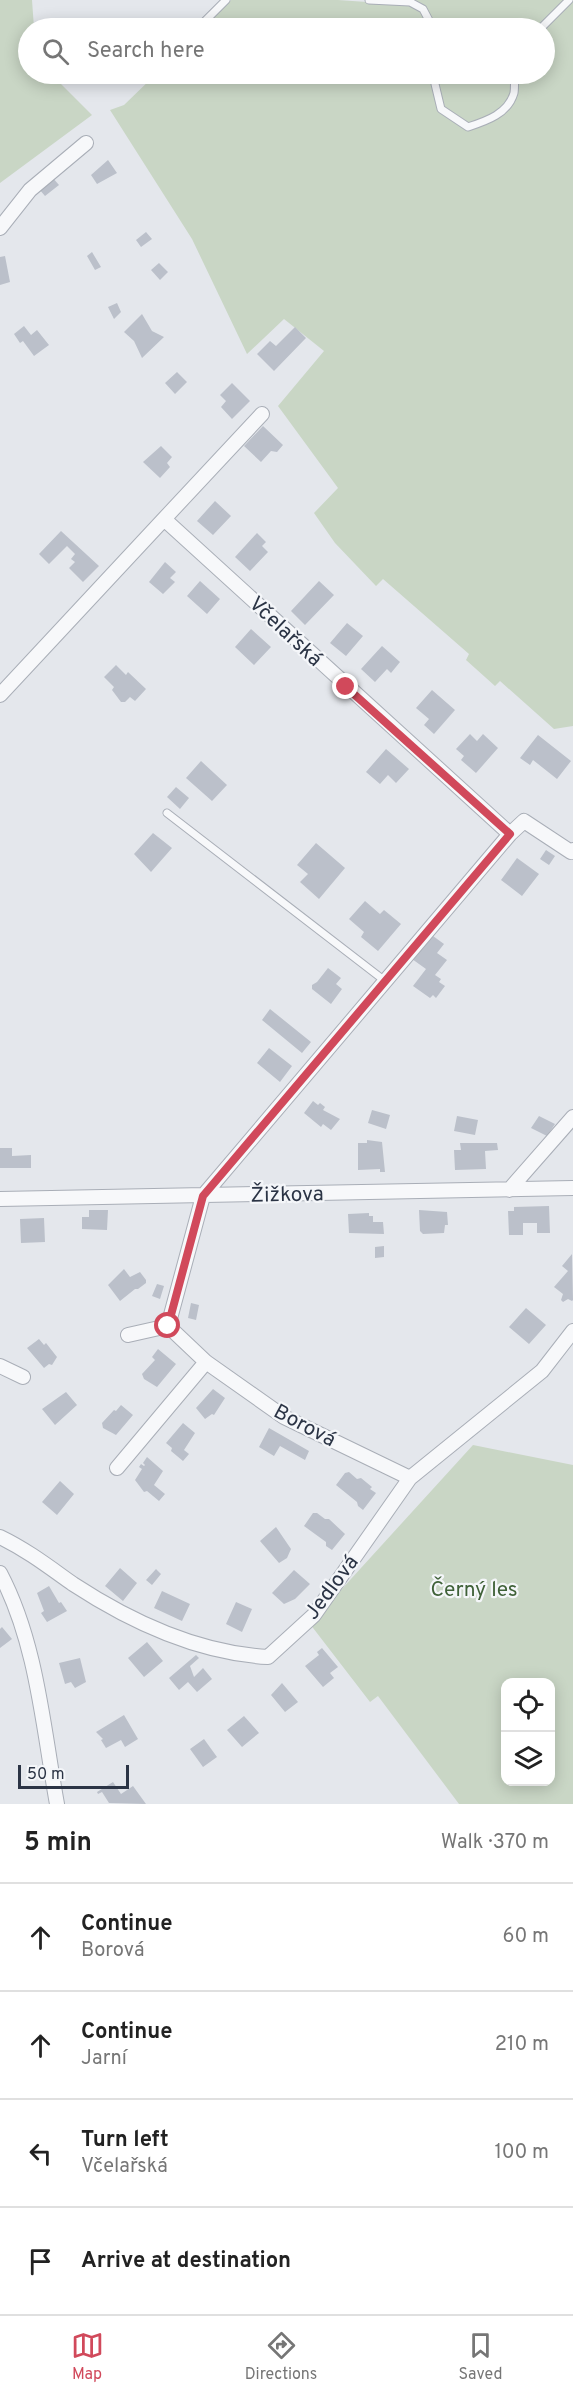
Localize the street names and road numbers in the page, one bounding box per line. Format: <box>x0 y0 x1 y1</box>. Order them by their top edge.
street label: Včelařská <box>242 591 328 673</box>
street label: Žižkova <box>250 1180 324 1210</box>
street label: Borová <box>269 1399 340 1454</box>
street label: Jedlová <box>299 1550 365 1626</box>

